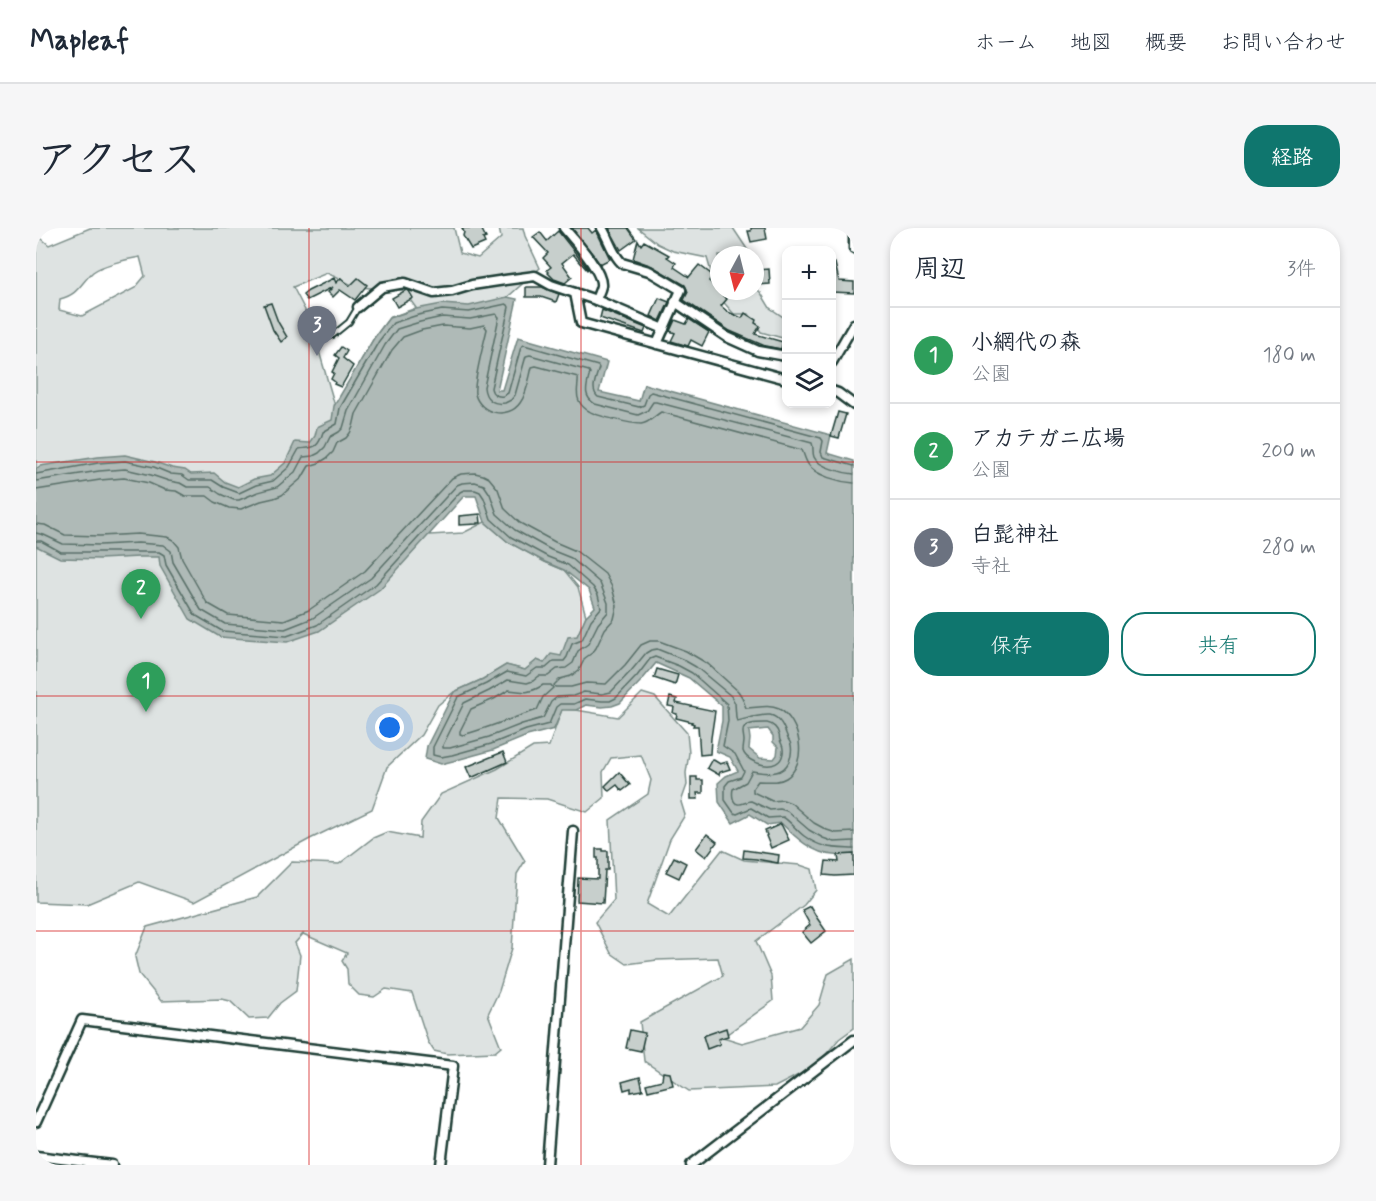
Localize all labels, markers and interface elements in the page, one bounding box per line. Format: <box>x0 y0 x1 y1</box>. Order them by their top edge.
text: Mapleaf <box>30 23 129 60</box>
text: ホーム <box>975 29 1037 57</box>
text: 地図 <box>1070 29 1112 57</box>
text: 概要 <box>1145 29 1187 57</box>
text: お問い合わせ <box>1220 29 1346 57</box>
button: 経路 <box>1244 125 1340 187</box>
text: アクセス <box>36 134 201 189</box>
north arrow <box>710 246 764 300</box>
map controls <box>782 246 836 408</box>
button: + <box>782 246 836 300</box>
text: 周辺 <box>914 253 966 287</box>
text: 3件 <box>1287 256 1316 283</box>
button: − <box>782 300 836 354</box>
pin: 3 <box>298 306 336 356</box>
text: 小網代の森 <box>971 329 1081 357</box>
text: 1 <box>929 342 938 369</box>
text: 180 m <box>1263 342 1316 369</box>
button: layers <box>782 354 836 408</box>
text: 公園 <box>971 361 1011 388</box>
text: アカテガニ広場 <box>971 425 1125 453</box>
text: 2 <box>929 438 938 465</box>
text: 200 m <box>1261 438 1316 465</box>
text: 公園 <box>971 457 1011 484</box>
text: 白髭神社 <box>971 521 1059 549</box>
text: 3 <box>929 534 938 561</box>
text: 280 m <box>1262 534 1316 561</box>
text: 寺社 <box>971 553 1011 580</box>
pin: 2 <box>122 570 160 619</box>
button: 保存 <box>914 612 1109 676</box>
button: 共有 <box>1121 612 1316 676</box>
pin: 1 <box>126 662 166 712</box>
your location <box>375 713 404 742</box>

